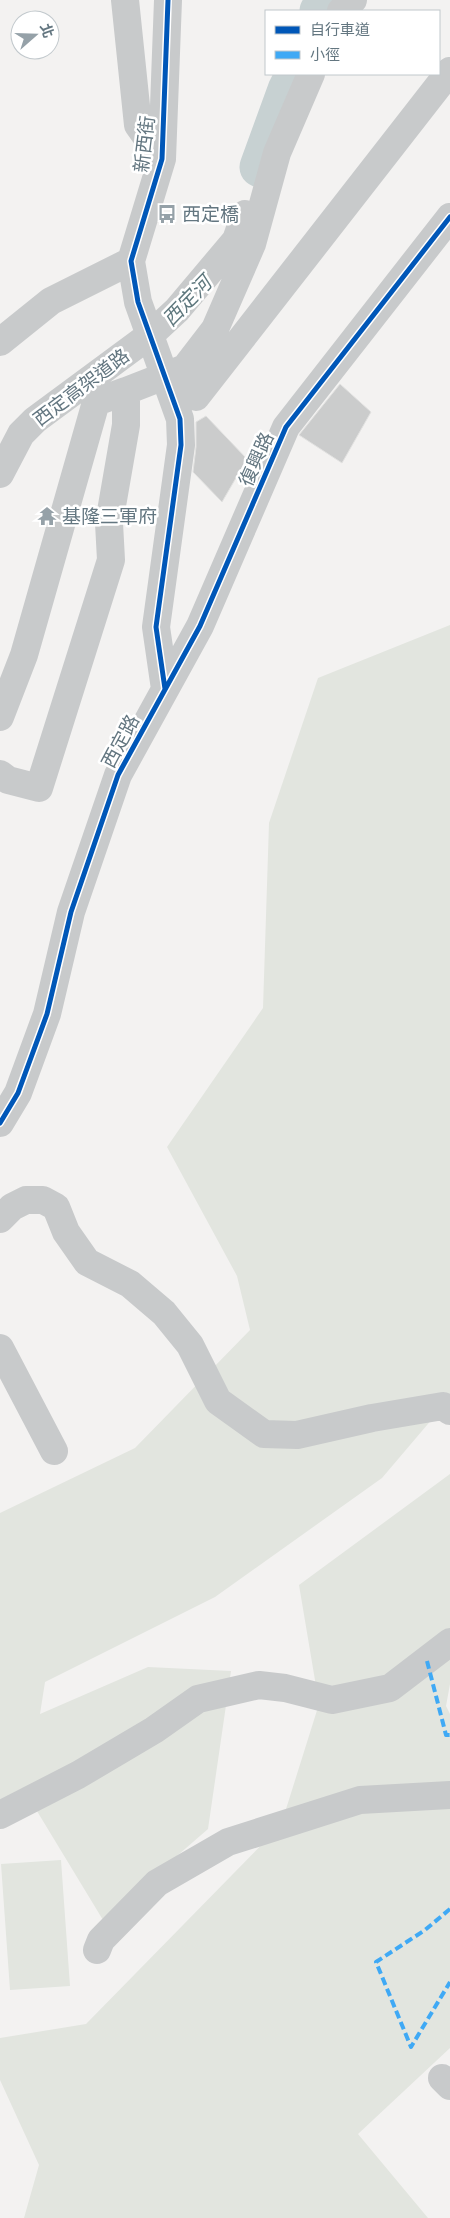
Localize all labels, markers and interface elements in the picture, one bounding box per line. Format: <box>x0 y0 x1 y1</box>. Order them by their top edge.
north arrow <box>10 10 60 60</box>
legend <box>265 10 440 75</box>
text: 北 <box>36 21 57 40</box>
text: 自行車道 <box>310 21 370 40</box>
text: 小徑 <box>310 46 340 65</box>
street label: 新西街 <box>131 114 160 174</box>
bus stop icon: 西定橋 <box>156 203 178 225</box>
place label: 西定橋 <box>182 204 239 227</box>
water label: 西定河 <box>158 269 220 332</box>
street label: 西定高架道路 <box>29 345 134 432</box>
street label: 復興路 <box>235 429 279 490</box>
temple icon: 基隆三軍府 <box>36 505 58 527</box>
place label: 基隆三軍府 <box>62 506 157 529</box>
street label: 西定路 <box>98 711 145 772</box>

